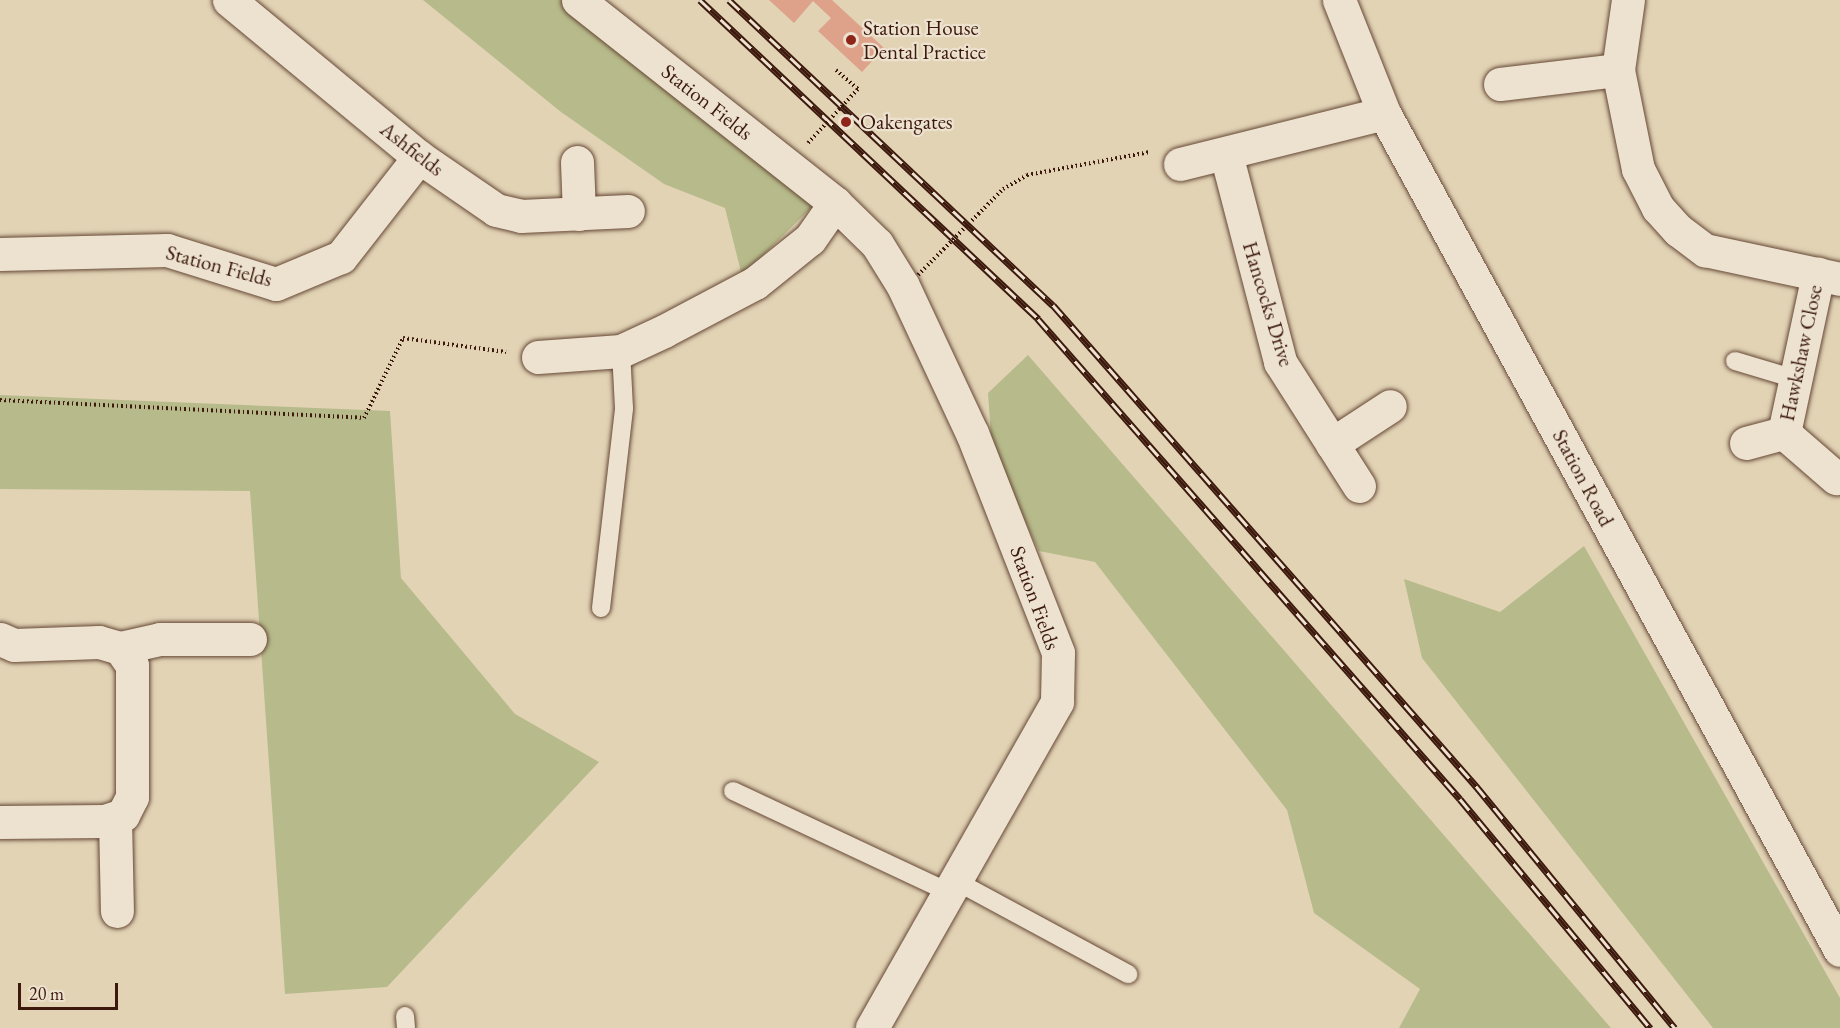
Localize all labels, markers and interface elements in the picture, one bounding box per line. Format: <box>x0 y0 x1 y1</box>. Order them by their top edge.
place label: Station House Dental Practice <box>863 15 986 65</box>
marker: Station House Dental Practice <box>844 33 858 47</box>
street label: Station Fields <box>656 59 758 145</box>
place label: Oakengates <box>860 109 953 135</box>
marker: Oakengates <box>837 113 855 131</box>
street label: Ashfields <box>375 116 449 182</box>
street label: Hancocks Drive <box>1237 239 1299 369</box>
street label: Station Fields <box>163 240 275 292</box>
street label: Hawkshaw Close <box>1774 283 1828 423</box>
street label: Station Road <box>1547 425 1619 531</box>
street label: Station Fields <box>1005 543 1065 653</box>
scale bar <box>21 971 122 1009</box>
text: 20 m <box>29 982 64 1005</box>

